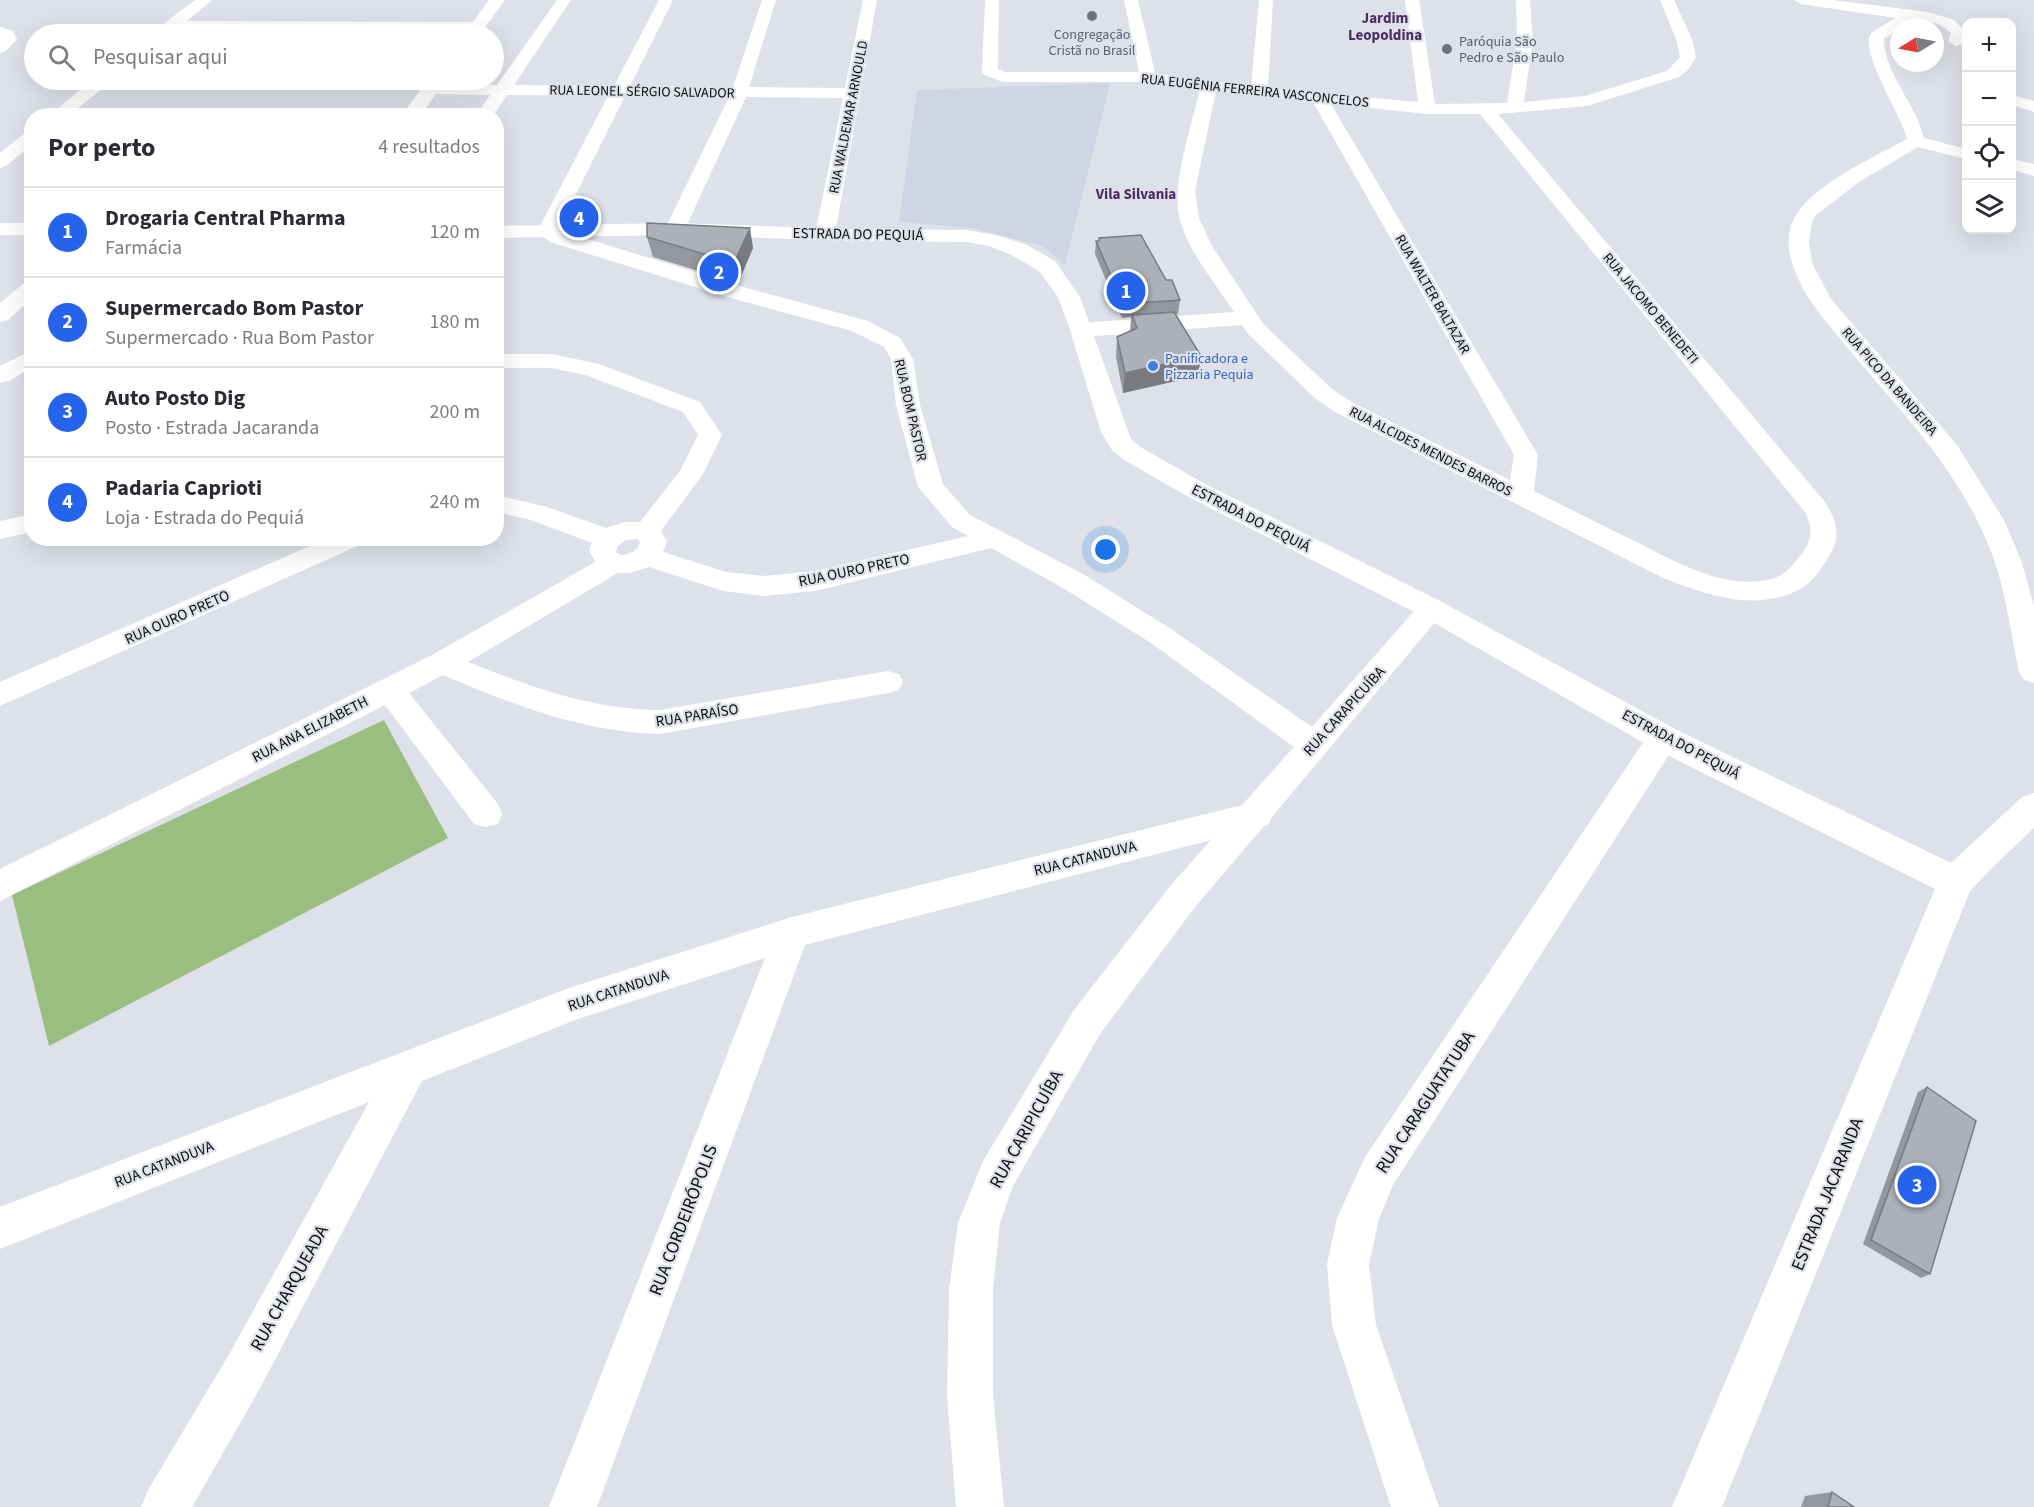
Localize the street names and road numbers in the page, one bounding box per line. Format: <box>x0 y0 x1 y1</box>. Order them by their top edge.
street label: RUA WALDEMAR ARNOULD <box>824 39 874 195</box>
street label: RUA EUGÊNIA FERREIRA VASCONCELOS <box>1140 69 1370 113</box>
street label: RUA LEONEL SÉRGIO SALVADOR <box>549 80 735 104</box>
street label: ESTRADA DO PEQUIÁ <box>792 223 924 246</box>
street label: RUA WALTER BALTAZAR <box>1390 231 1475 358</box>
street label: RUA JACOMO BENEDETI <box>1598 249 1703 369</box>
street label: RUA PICO DA BANDEIRA <box>1837 323 1942 440</box>
street label: RUA BOM PASTOR <box>889 357 931 463</box>
street label: RUA ALCIDES MENDES BARROS <box>1346 402 1516 502</box>
street label: ESTRADA DO PEQUIÁ <box>1188 479 1315 558</box>
street label: RUA OURO PRETO <box>797 548 911 592</box>
street label: RUA OURO PRETO <box>121 585 233 650</box>
street label: RUA CARAPICUÍBA <box>1298 661 1391 761</box>
street label: RUA ANA ELIZABETH <box>248 691 372 768</box>
street label: RUA PARAÍSO <box>654 699 740 732</box>
street label: ESTRADA DO PEQUIÁ <box>1618 704 1744 785</box>
street label: RUA CATANDUVA <box>1032 835 1139 881</box>
street label: RUA CATANDUVA <box>565 964 672 1017</box>
street label: RUA CARAGUATATUBA <box>1370 1026 1481 1178</box>
street label: RUA CARIPICUÍBA <box>984 1065 1069 1193</box>
street label: ESTRADA JACARANDA <box>1785 1114 1870 1275</box>
street label: RUA CATANDUVA <box>111 1136 218 1193</box>
street label: RUA CORDEIRÓPOLIS <box>643 1141 724 1299</box>
street label: RUA CHARQUEADA <box>244 1221 335 1356</box>

